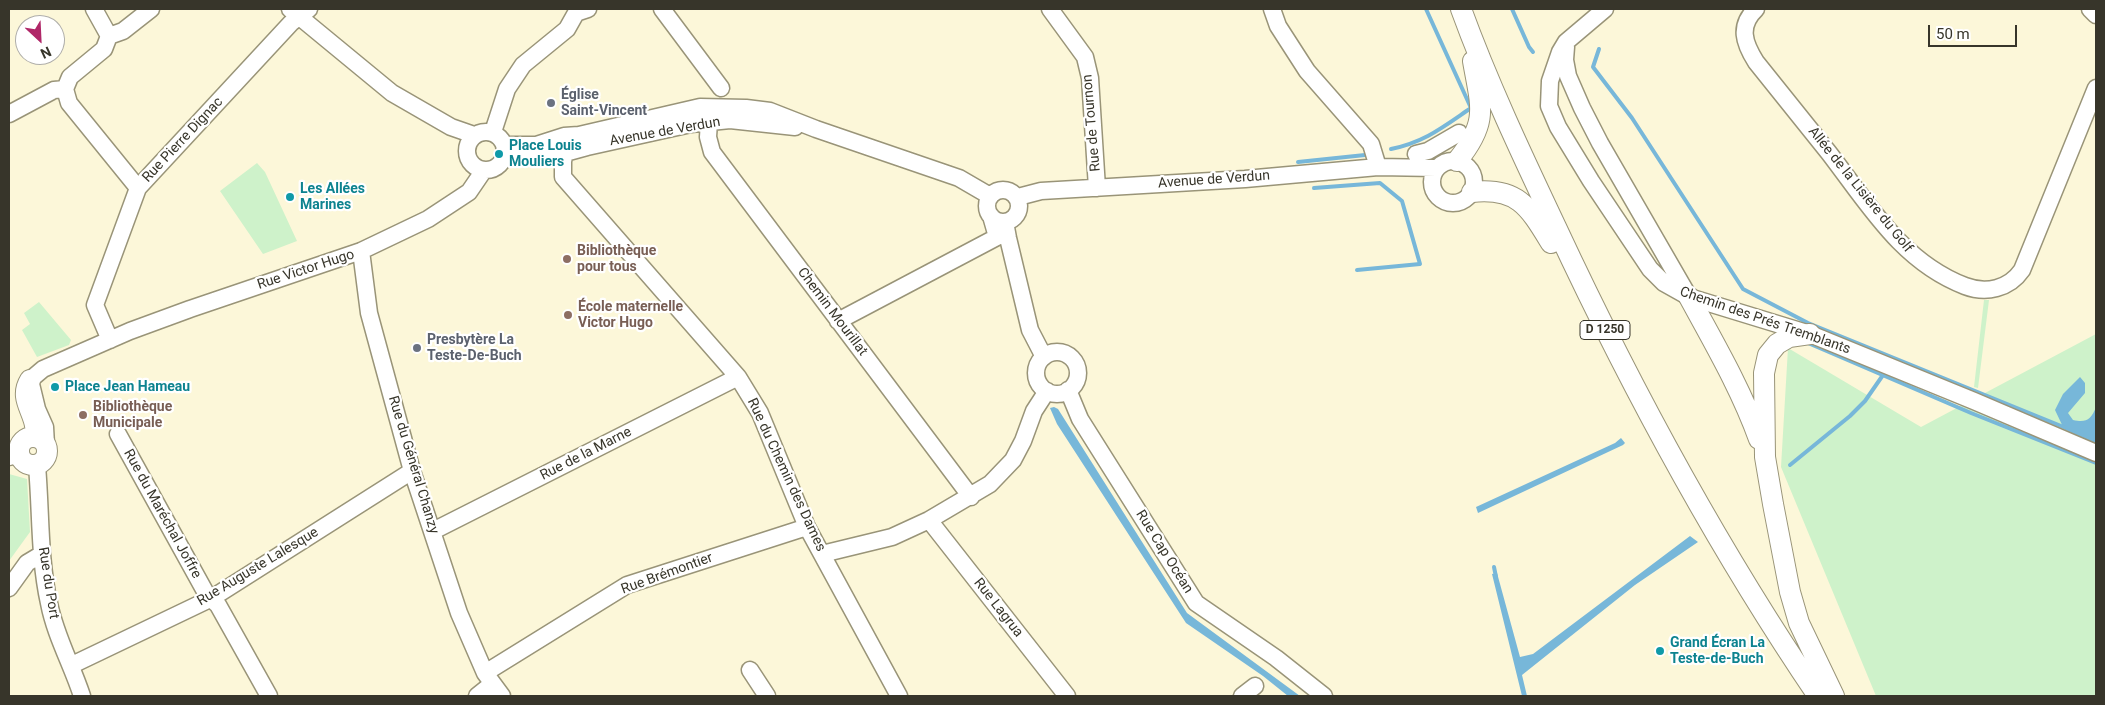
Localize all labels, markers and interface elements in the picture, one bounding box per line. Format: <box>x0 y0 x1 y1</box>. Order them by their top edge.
north arrow <box>15 15 65 65</box>
scale bar <box>1930 15 2019 47</box>
text: 50 m <box>1936 25 1970 43</box>
text: N <box>38 43 54 62</box>
street label: Rue de Tournon <box>1079 74 1105 172</box>
place label: Église Saint-Vincent <box>561 87 647 120</box>
street label: Rue Pierre Dignac <box>139 94 227 186</box>
marker: Église Saint-Vincent <box>545 97 557 109</box>
street label: Avenue de Verdun <box>608 114 722 150</box>
street label: Allée de la Lisière du Golf <box>1804 124 1916 256</box>
place label: Place Louis Mouliers <box>509 138 582 170</box>
marker: Place Louis Mouliers <box>493 148 505 160</box>
street label: Avenue de Verdun <box>1158 168 1270 192</box>
place label: Les Allées Marines <box>300 181 365 213</box>
marker: Les Allées Marines <box>284 191 296 203</box>
place label: Bibliothèque pour tous <box>577 243 656 276</box>
street label: Rue Victor Hugo <box>255 246 357 294</box>
marker: Bibliothèque pour tous <box>561 253 573 265</box>
street label: Chemin Mourillat <box>793 265 871 359</box>
street label: Chemin des Prés Tremblants <box>1678 284 1852 358</box>
place label: École maternelle Victor Hugo <box>578 299 683 332</box>
marker: École maternelle Victor Hugo <box>562 309 574 321</box>
road number: D 1250 <box>1580 320 1630 340</box>
place label: Presbytère La Teste-De-Buch <box>427 332 522 364</box>
marker: Presbytère La Teste-De-Buch <box>411 342 423 354</box>
place label: Place Jean Hameau <box>65 379 190 395</box>
marker: Place Jean Hameau <box>49 381 61 393</box>
street label: Rue du Général Chanzy <box>384 394 442 536</box>
street label: Rue du Chemin des Dames <box>743 396 829 554</box>
place label: Bibliothèque Municipale <box>93 399 172 432</box>
marker: Bibliothèque Municipale <box>77 409 89 421</box>
street label: Rue de la Marne <box>538 424 634 484</box>
street label: Rue du Maréchal Joffre <box>119 446 205 582</box>
street label: Rue Cap Océan <box>1132 507 1196 597</box>
street label: Rue Auguste Lalesque <box>194 524 322 610</box>
street label: Rue du Port <box>34 546 62 620</box>
street label: Rue Brémontier <box>619 550 715 598</box>
street label: Rue Lagrua <box>970 575 1026 641</box>
place label: Grand Écran La Teste-de-Buch <box>1670 635 1765 668</box>
marker: Grand Écran La Teste-de-Buch <box>1654 645 1666 657</box>

